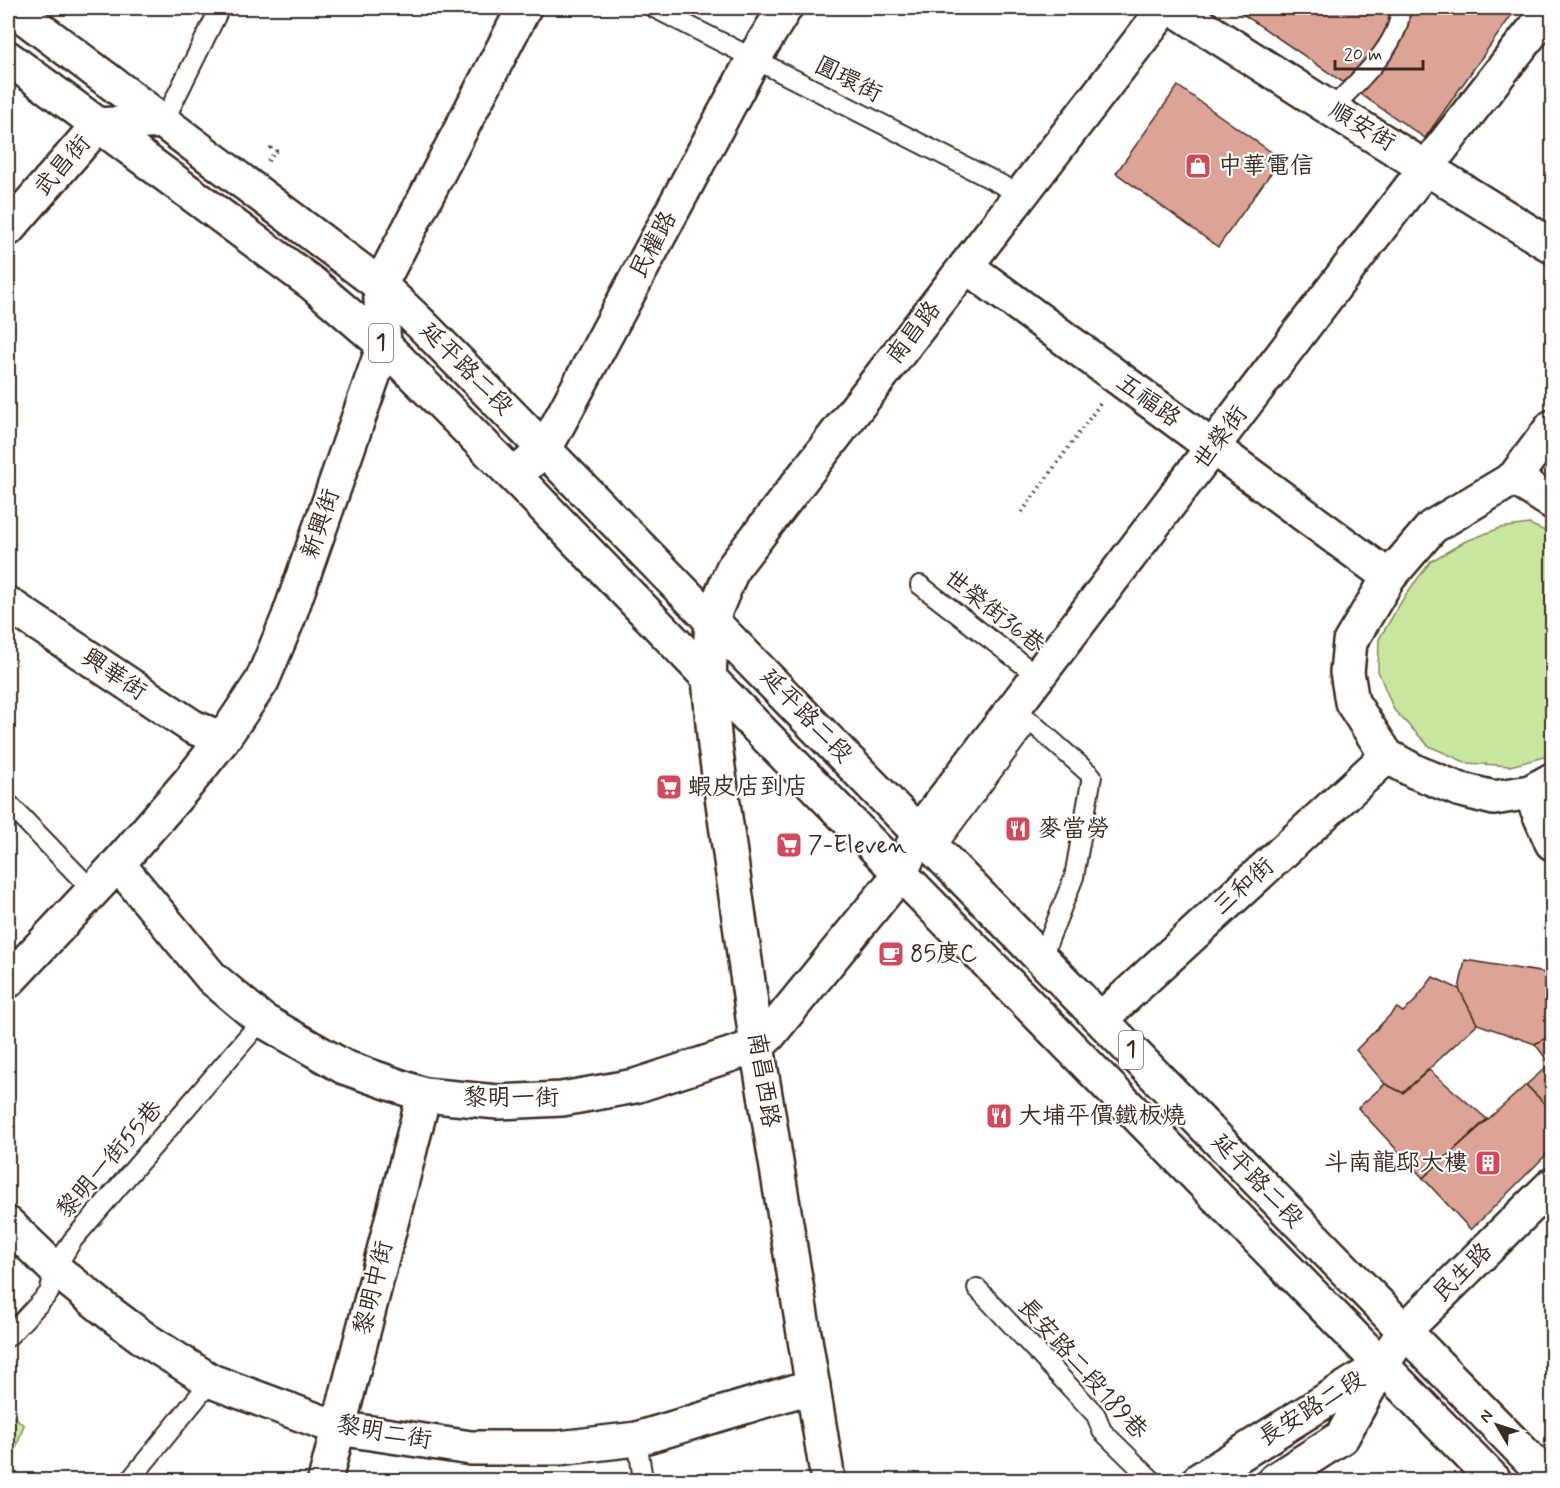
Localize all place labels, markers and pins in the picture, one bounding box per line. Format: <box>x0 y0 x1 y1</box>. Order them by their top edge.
shop icon: 中華電信 <box>1183 151 1213 181</box>
place label: 中華電信 <box>1218 151 1314 182</box>
supermarket icon: 蝦皮店到店 <box>654 772 684 802</box>
place label: 蝦皮店到店 <box>688 772 808 803</box>
restaurant icon: 麥當勞 <box>1003 814 1033 844</box>
place label: 麥當勞 <box>1038 814 1110 845</box>
supermarket icon: 7-Eleven <box>774 830 804 860</box>
place label: 7-Eleven <box>808 830 907 861</box>
cafe icon: 85度C <box>876 939 906 969</box>
place label: 85度C <box>910 939 977 970</box>
restaurant icon: 大埔平價鐵板燒 <box>984 1101 1014 1131</box>
place label: 大埔平價鐵板燒 <box>1018 1101 1186 1132</box>
place label: 斗南龍邸大樓 <box>1324 1148 1468 1179</box>
building icon: 斗南龍邸大樓 <box>1473 1148 1503 1178</box>

